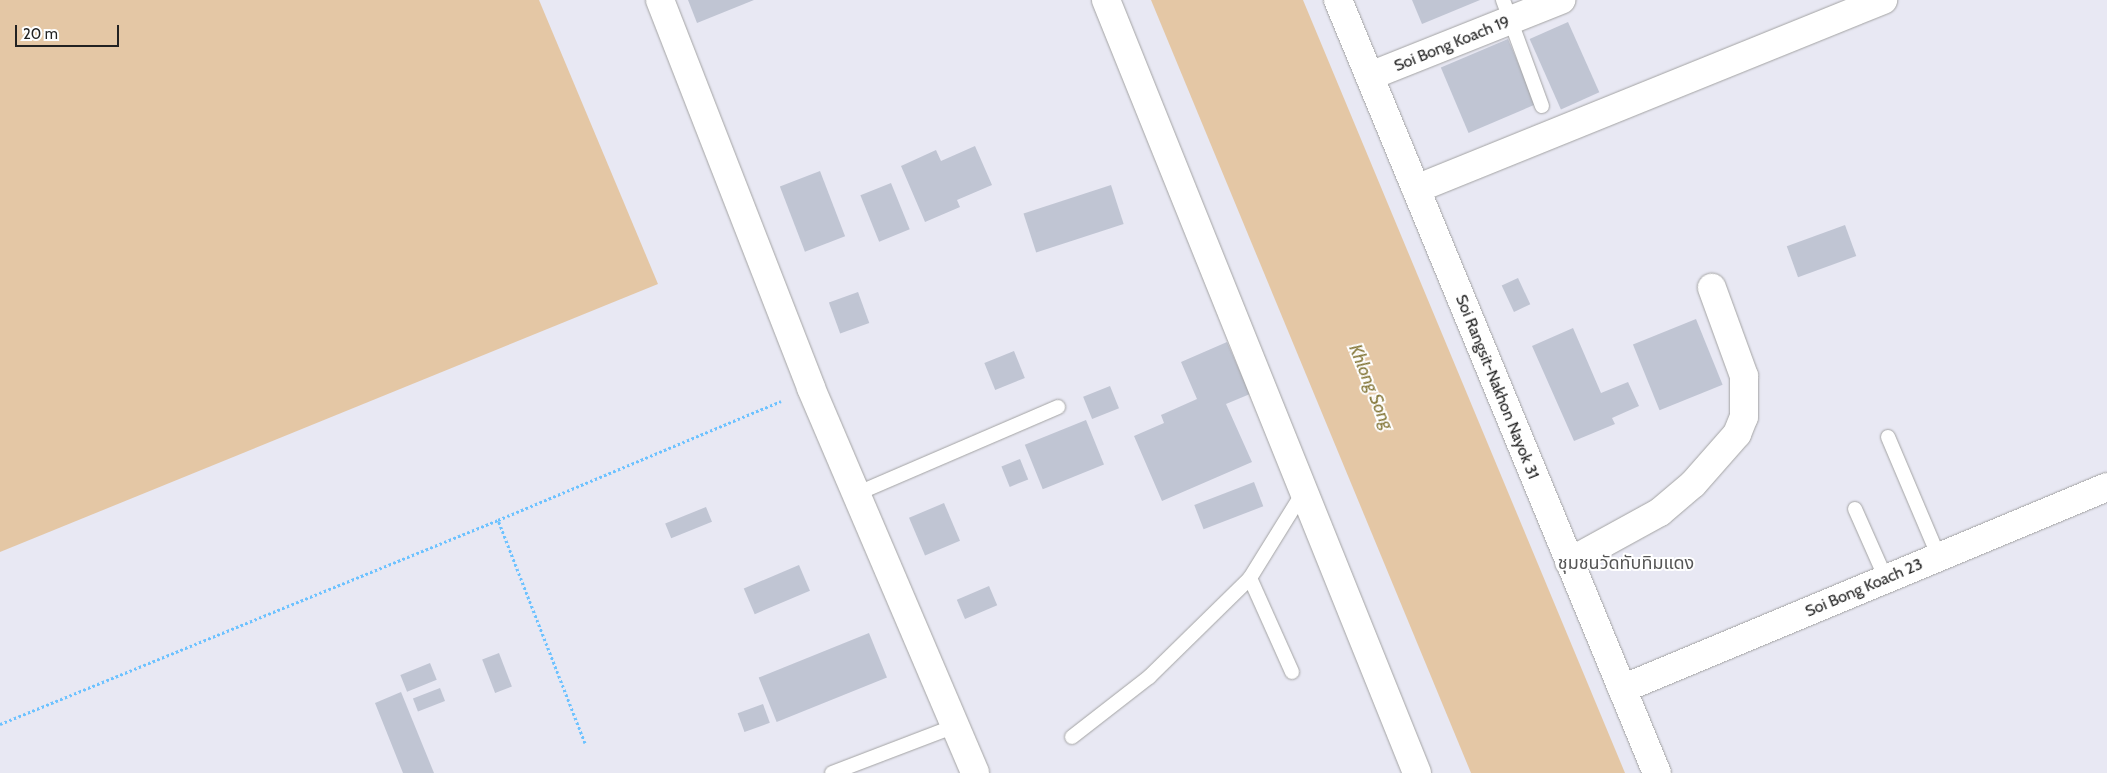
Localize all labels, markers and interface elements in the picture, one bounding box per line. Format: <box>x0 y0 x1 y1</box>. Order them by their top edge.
street label: Soi Bong Koach 19 <box>1391 12 1513 76</box>
scale bar <box>18 15 121 47</box>
text: 20 m <box>23 25 58 43</box>
street label: Soi Rangsit-Nakhon Nayok 31 <box>1451 292 1543 482</box>
water label: Khlong Song <box>1344 341 1398 433</box>
district label: ชุมชนวัดทับทิมแดง <box>1558 552 1694 574</box>
street label: Soi Bong Koach 23 <box>1802 555 1926 621</box>

